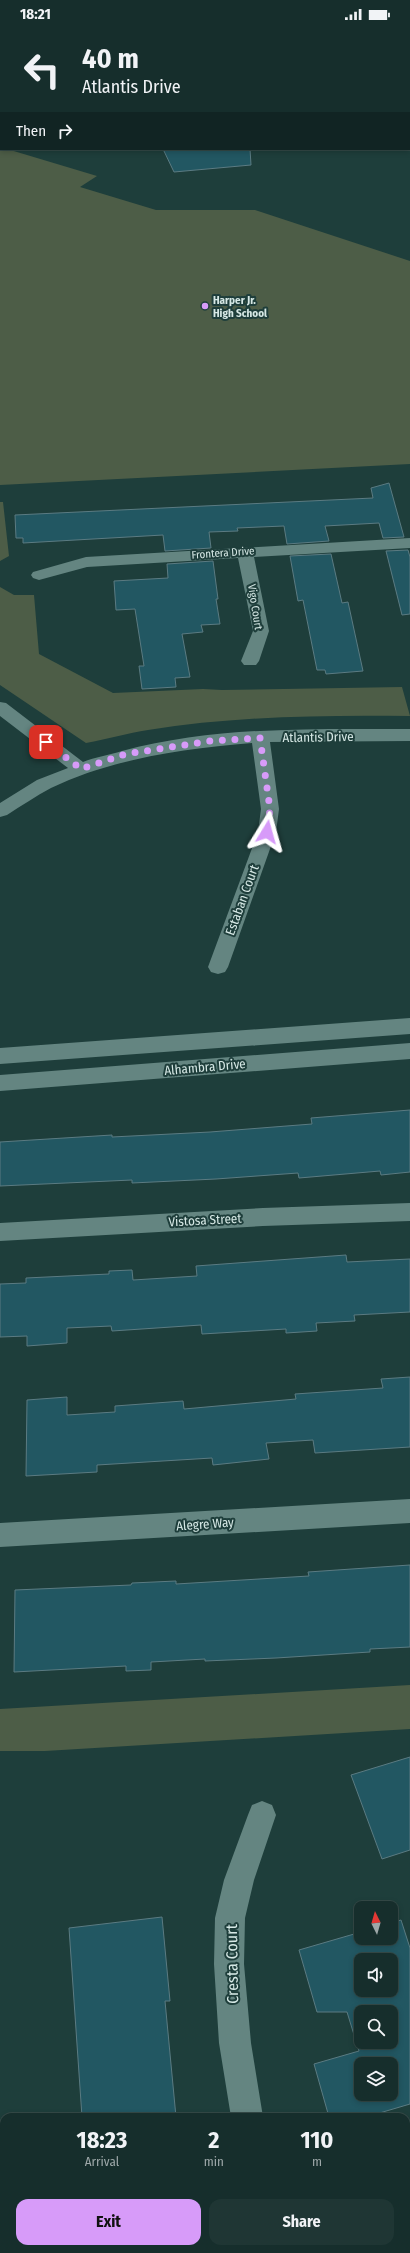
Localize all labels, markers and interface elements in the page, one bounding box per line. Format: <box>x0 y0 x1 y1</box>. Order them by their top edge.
text: 18:21 <box>20 5 51 23</box>
text: 40 m <box>82 42 139 75</box>
icon: left <box>16 44 68 96</box>
text: Atlantis Drive <box>82 76 181 98</box>
icon: right <box>54 120 76 142</box>
text: Then <box>16 122 46 140</box>
place label: Harper Jr. High School <box>213 294 268 320</box>
marker: Harper Jr. High School <box>200 301 210 311</box>
street label: Frontera Drive <box>191 544 255 562</box>
street label: Vigo Court <box>245 583 265 631</box>
pin <box>29 725 63 759</box>
street label: Atlantis Drive <box>282 729 354 745</box>
icon: arrive <box>35 731 57 753</box>
position arrow <box>246 811 288 853</box>
street label: Estaban Court <box>222 862 262 937</box>
street label: Alhambra Drive <box>164 1056 246 1078</box>
street label: Vistosa Street <box>168 1211 243 1229</box>
street label: Alegre Way <box>176 1514 235 1533</box>
north arrow <box>354 1901 398 1945</box>
map controls <box>354 1901 398 2101</box>
street label: Cresta Court <box>222 1923 242 2004</box>
button: sound <box>354 1953 398 1997</box>
button: search <box>354 2005 398 2049</box>
button: layers <box>354 2057 398 2101</box>
text: 18:23 <box>77 2126 127 2154</box>
text: 2 <box>208 2126 219 2154</box>
text: 110 <box>300 2126 333 2154</box>
text: Arrival <box>85 2154 119 2169</box>
text: min <box>204 2154 224 2169</box>
text: m <box>312 2154 322 2169</box>
button: Exit <box>16 2199 201 2245</box>
button: Share <box>209 2199 394 2245</box>

